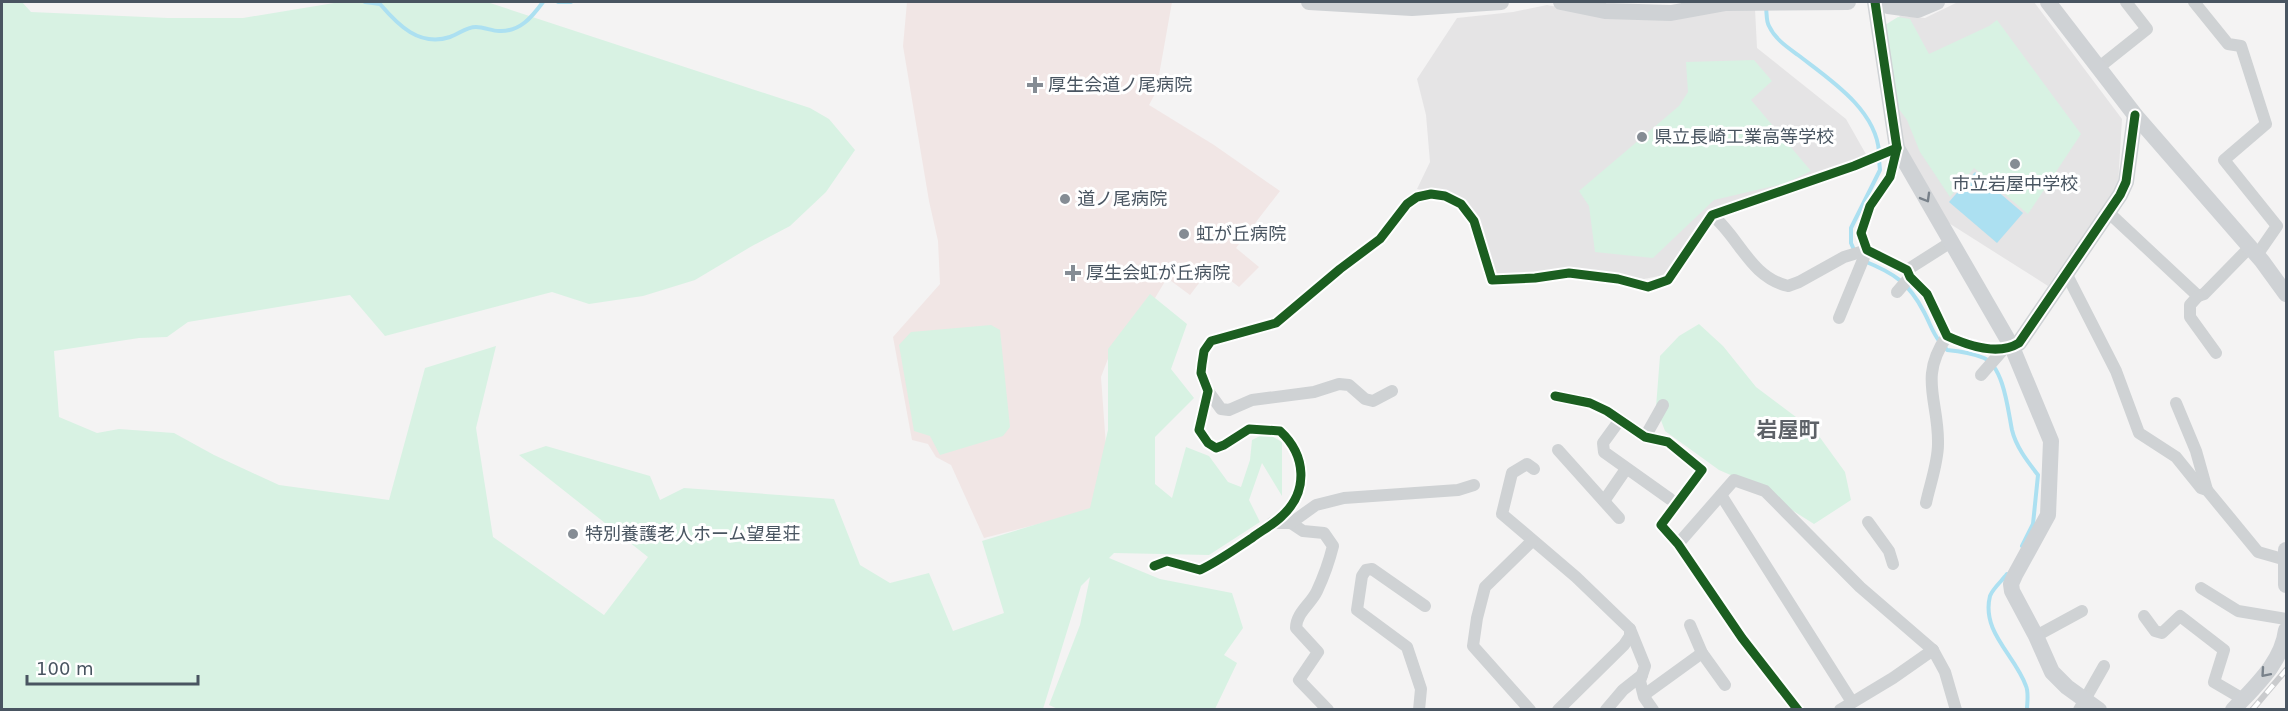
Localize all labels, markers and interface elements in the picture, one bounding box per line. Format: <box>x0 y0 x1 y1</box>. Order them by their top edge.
place label: 厚生会道ノ尾病院 <box>1048 74 1192 95</box>
marker: 厚生会道ノ尾病院 <box>1026 76 1044 94</box>
place label: 県立長崎工業高等学校 <box>1654 126 1834 147</box>
marker: 県立長崎工業高等学校 <box>1635 130 1649 144</box>
marker: 市立岩屋中学校 <box>2008 157 2022 171</box>
place label: 市立岩屋中学校 <box>1952 173 2078 194</box>
place label: 道ノ尾病院 <box>1077 188 1167 209</box>
marker: 道ノ尾病院 <box>1058 192 1072 206</box>
one-way arrow <box>1918 192 1930 202</box>
place label: 虹が丘病院 <box>1196 223 1286 244</box>
marker: 虹が丘病院 <box>1177 227 1191 241</box>
place label: 厚生会虹が丘病院 <box>1086 262 1230 283</box>
marker: 厚生会虹が丘病院 <box>1064 264 1082 282</box>
district label: 岩屋町 <box>1757 418 1820 442</box>
place label: 特別養護老人ホーム望星荘 <box>585 523 800 544</box>
marker: 特別養護老人ホーム望星荘 <box>566 527 580 541</box>
scale bar <box>27 648 198 686</box>
text: 100 m <box>36 658 94 679</box>
one-way arrow <box>2261 666 2272 677</box>

